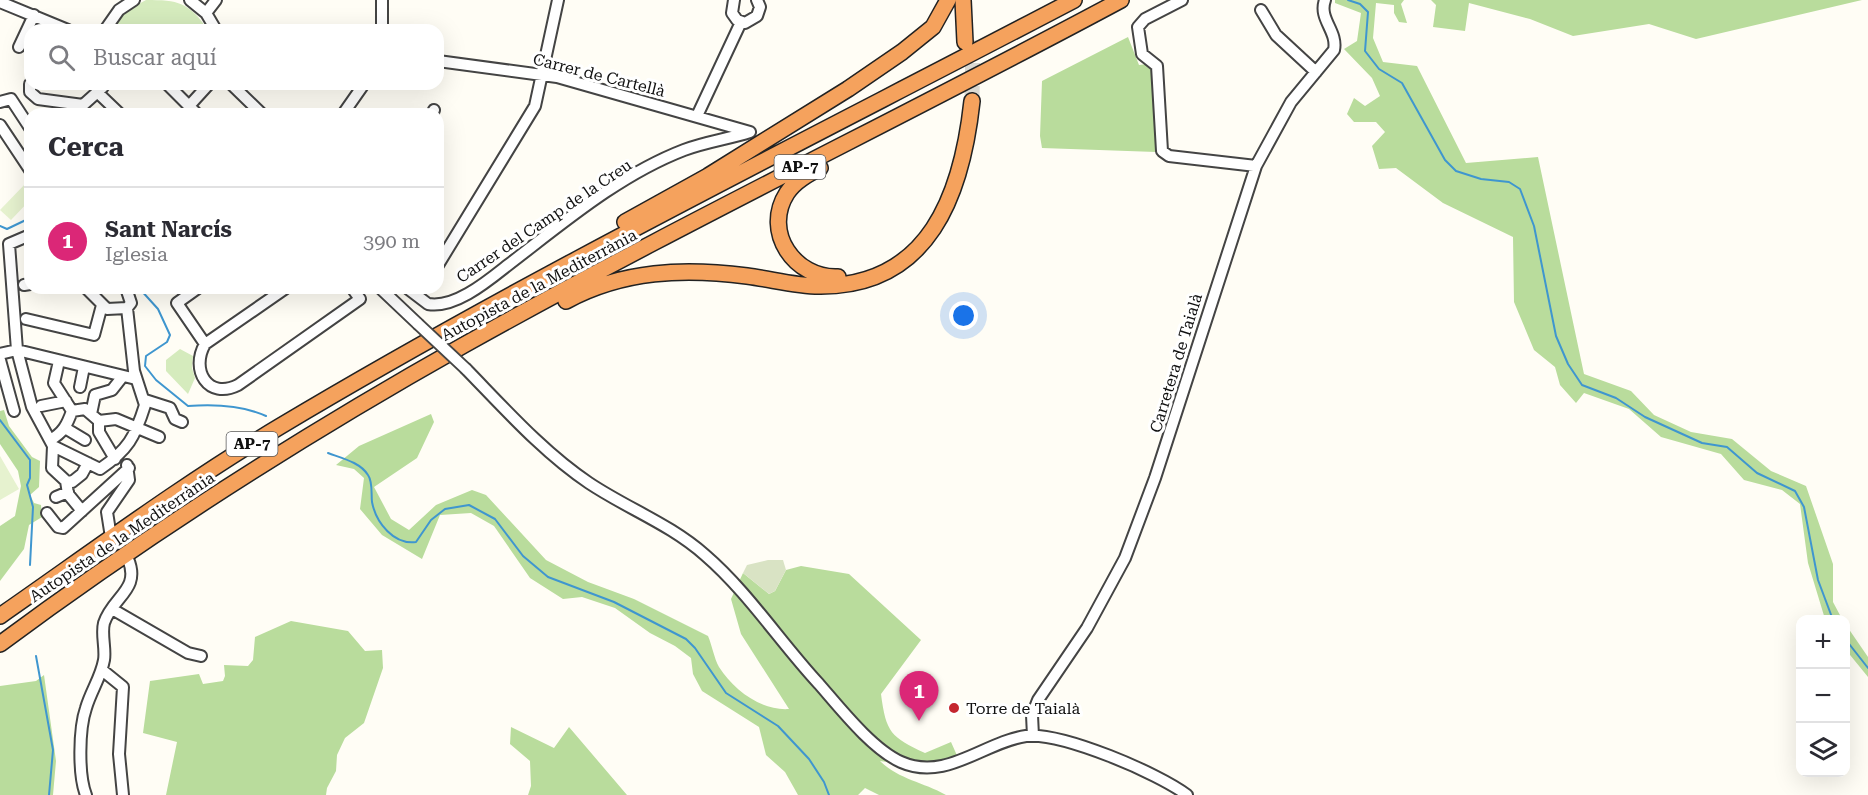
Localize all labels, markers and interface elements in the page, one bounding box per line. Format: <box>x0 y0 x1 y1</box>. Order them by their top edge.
search box <box>24 24 444 90</box>
icon: search <box>45 41 78 74</box>
text: Buscar aquí <box>93 45 217 70</box>
street label: Carrer de Cartellà <box>531 49 667 101</box>
text: Cerca <box>48 132 124 162</box>
street label: Carrer del Camp de la Creu <box>453 155 635 287</box>
road number: AP-7 <box>774 155 826 179</box>
text: Sant Narcís <box>105 217 232 242</box>
street label: Autopista de la Mediterrània <box>438 225 640 345</box>
text: 1 <box>62 229 73 253</box>
text: 390 m <box>363 229 420 253</box>
text: Iglesia <box>105 242 168 266</box>
street label: Carretera de Taialà <box>1146 291 1206 435</box>
your location <box>949 301 978 330</box>
road number: AP-7 <box>226 432 278 456</box>
street label: Autopista de la Mediterrània <box>26 468 218 606</box>
map controls <box>1796 615 1850 777</box>
button: + <box>1796 615 1850 669</box>
button: − <box>1796 669 1850 723</box>
pin: 1 <box>900 672 938 721</box>
place label: Torre de Taialà <box>966 699 1080 718</box>
marker: Torre de Taialà <box>947 701 961 715</box>
button: layers <box>1796 723 1850 777</box>

